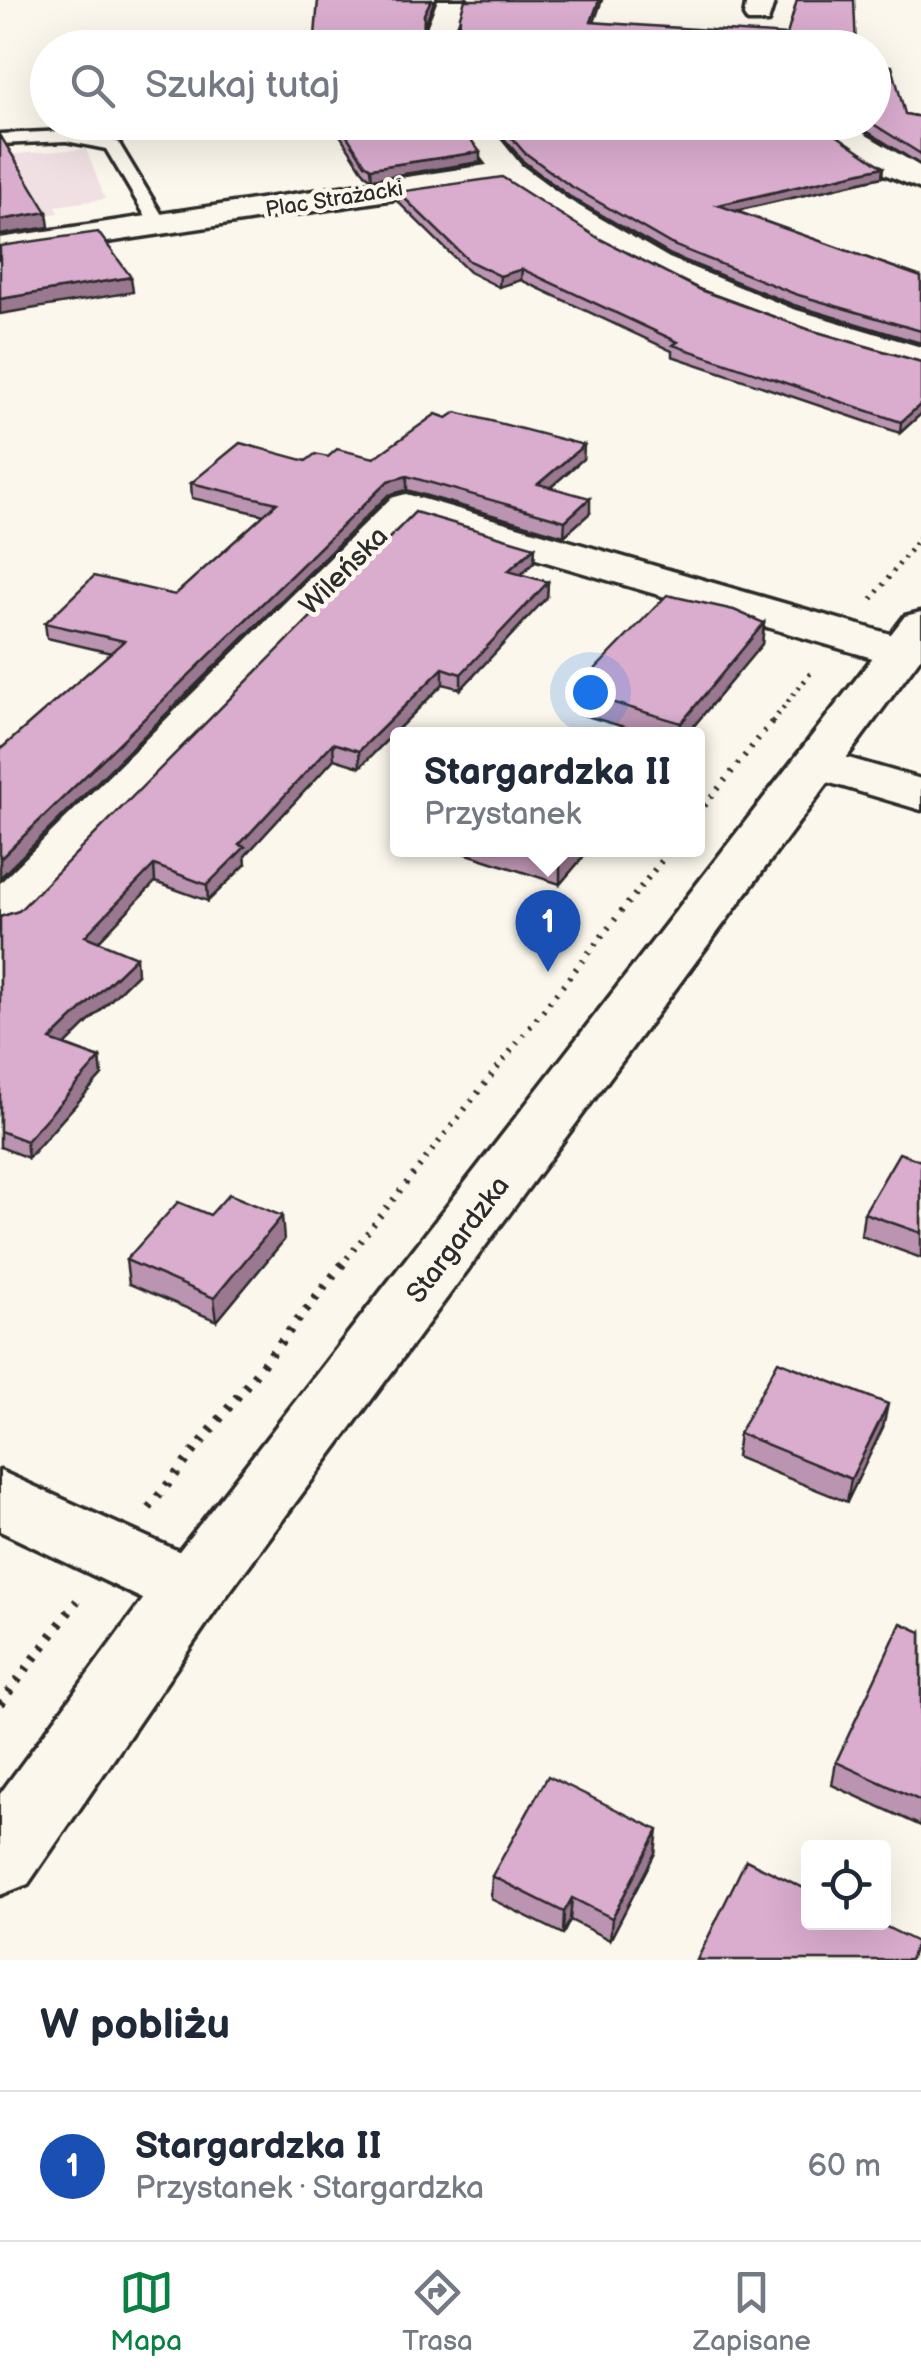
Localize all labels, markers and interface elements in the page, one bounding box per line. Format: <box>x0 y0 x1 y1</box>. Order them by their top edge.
search box <box>30 30 891 140</box>
icon: search <box>65 58 120 113</box>
text: Szukaj tutaj <box>145 63 340 108</box>
street label: Plac Strażacki <box>264 175 405 224</box>
street label: Wileńska <box>293 520 395 622</box>
your location <box>565 667 616 718</box>
popup <box>390 727 705 857</box>
text: Stargardzka II <box>424 750 671 795</box>
text: Przystanek <box>424 795 581 834</box>
pin: 1 <box>516 890 580 972</box>
street label: Stargardzka <box>400 1170 517 1310</box>
map controls <box>801 1840 891 1930</box>
button: locate <box>801 1840 891 1930</box>
text: W pobliżu <box>40 2000 230 2051</box>
text: Stargardzka II <box>135 2124 382 2169</box>
text: 1 <box>66 2147 79 2186</box>
text: 60 m <box>808 2147 881 2186</box>
text: Przystanek · Stargardzka <box>135 2169 484 2208</box>
tab: Mapa <box>110 2265 182 2358</box>
tab: Trasa <box>402 2265 473 2358</box>
tab: Zapisane <box>693 2265 811 2358</box>

